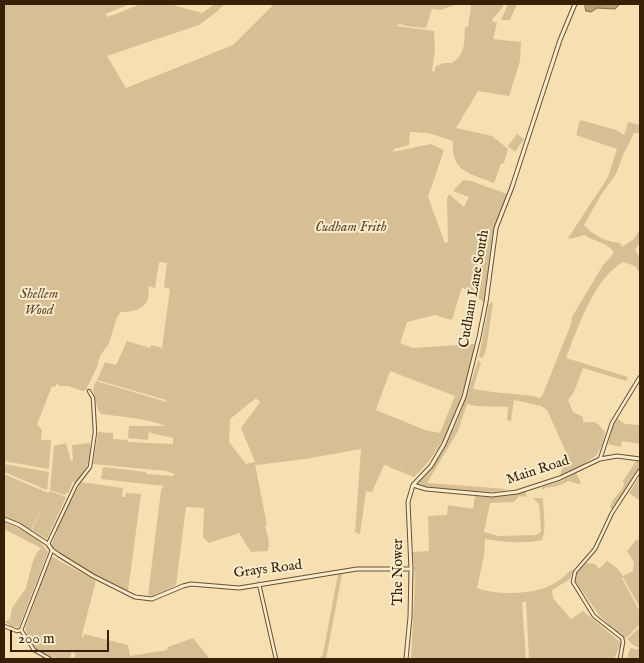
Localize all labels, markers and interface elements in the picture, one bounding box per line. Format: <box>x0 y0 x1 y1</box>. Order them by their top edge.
park label: Cudham Frith <box>315 220 387 236</box>
street label: Cudham Lane South <box>456 229 494 349</box>
park label: Shellem Wood <box>20 287 58 320</box>
street label: Main Road <box>504 453 572 489</box>
street label: The Nower <box>391 539 407 605</box>
street label: Grays Road <box>233 557 303 583</box>
scale bar <box>12 620 111 652</box>
text: 200 m <box>18 629 55 648</box>

